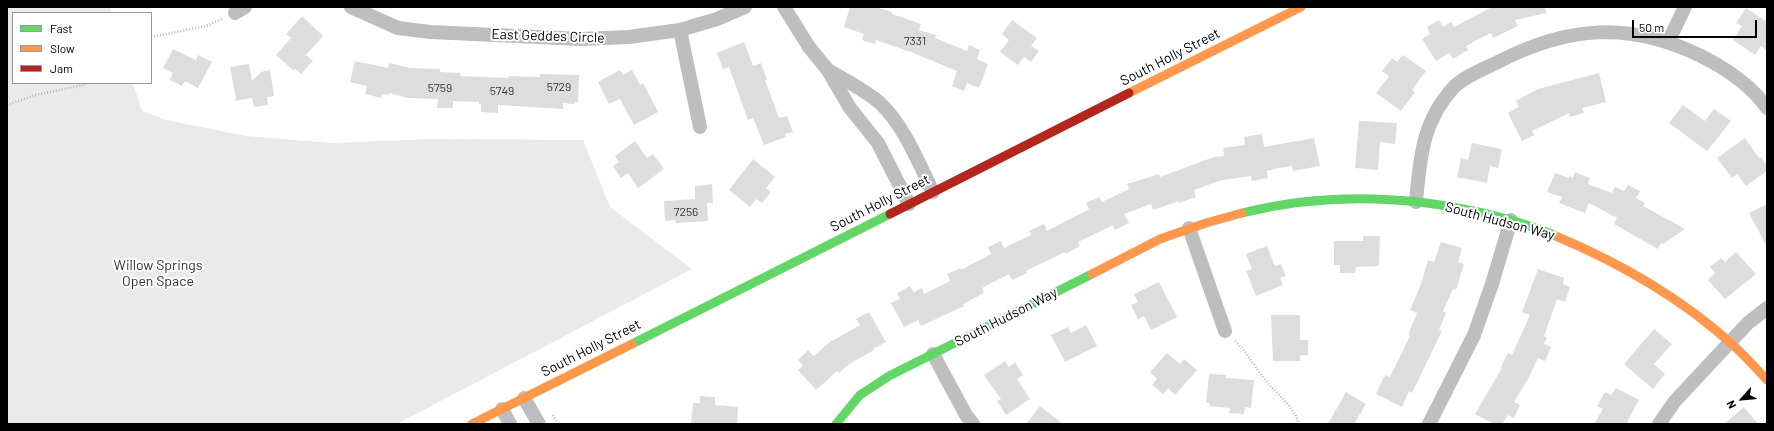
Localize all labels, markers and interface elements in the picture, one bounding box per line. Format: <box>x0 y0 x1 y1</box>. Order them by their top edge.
legend <box>12 12 152 84</box>
scale bar <box>1634 12 1759 38</box>
text: 50 m <box>1639 20 1664 34</box>
text: Fast <box>50 21 73 35</box>
street label: South Holly Street <box>1117 25 1223 89</box>
street label: East Geddes Circle <box>491 26 605 46</box>
house number: 7331 <box>904 34 926 48</box>
text: Slow <box>50 41 75 55</box>
text: Jam <box>50 61 73 75</box>
house number: 5729 <box>547 80 571 94</box>
house number: 5759 <box>428 81 452 95</box>
house number: 5749 <box>490 84 514 98</box>
street label: South Holly Street <box>827 171 933 235</box>
street label: South Hudson Way <box>1443 198 1557 244</box>
house number: 7256 <box>674 205 698 219</box>
park label: Willow Springs Open Space <box>114 257 202 290</box>
street label: South Hudson Way <box>952 284 1060 350</box>
street label: South Holly Street <box>538 316 644 380</box>
north arrow <box>1722 379 1762 419</box>
text: N <box>1723 398 1738 411</box>

